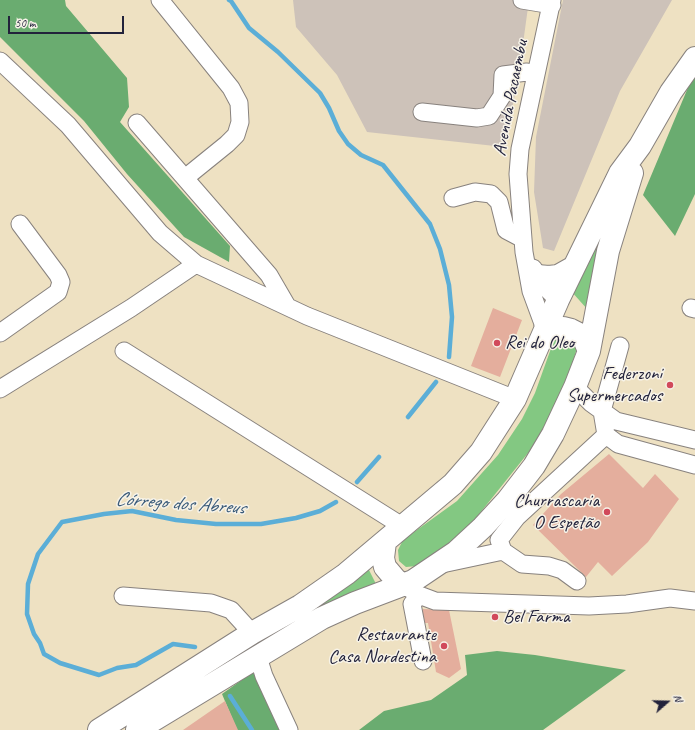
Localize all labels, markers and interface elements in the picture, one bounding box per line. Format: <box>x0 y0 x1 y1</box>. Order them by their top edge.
scale bar <box>10 8 126 34</box>
text: 50 m <box>15 15 35 31</box>
street label: Avenida Pacaembu <box>489 38 533 158</box>
place label: Rei do Oleo <box>505 332 574 354</box>
marker: Rei do Oleo <box>492 338 502 348</box>
place label: Federzoni Supermercados <box>567 363 662 407</box>
marker: Federzoni Supermercados <box>665 380 675 390</box>
water label: Córrego dos Abreus <box>115 488 245 520</box>
place label: Churrascaria O Espetão <box>514 490 599 534</box>
marker: Churrascaria O Espetão <box>602 507 612 517</box>
place label: Bel Farma <box>503 606 569 628</box>
marker: Bel Farma <box>490 612 500 622</box>
place label: Restaurante Casa Nordestina <box>328 624 436 668</box>
marker: Restaurante Casa Nordestina <box>439 641 449 651</box>
north arrow <box>647 682 687 722</box>
text: N <box>671 692 686 703</box>

